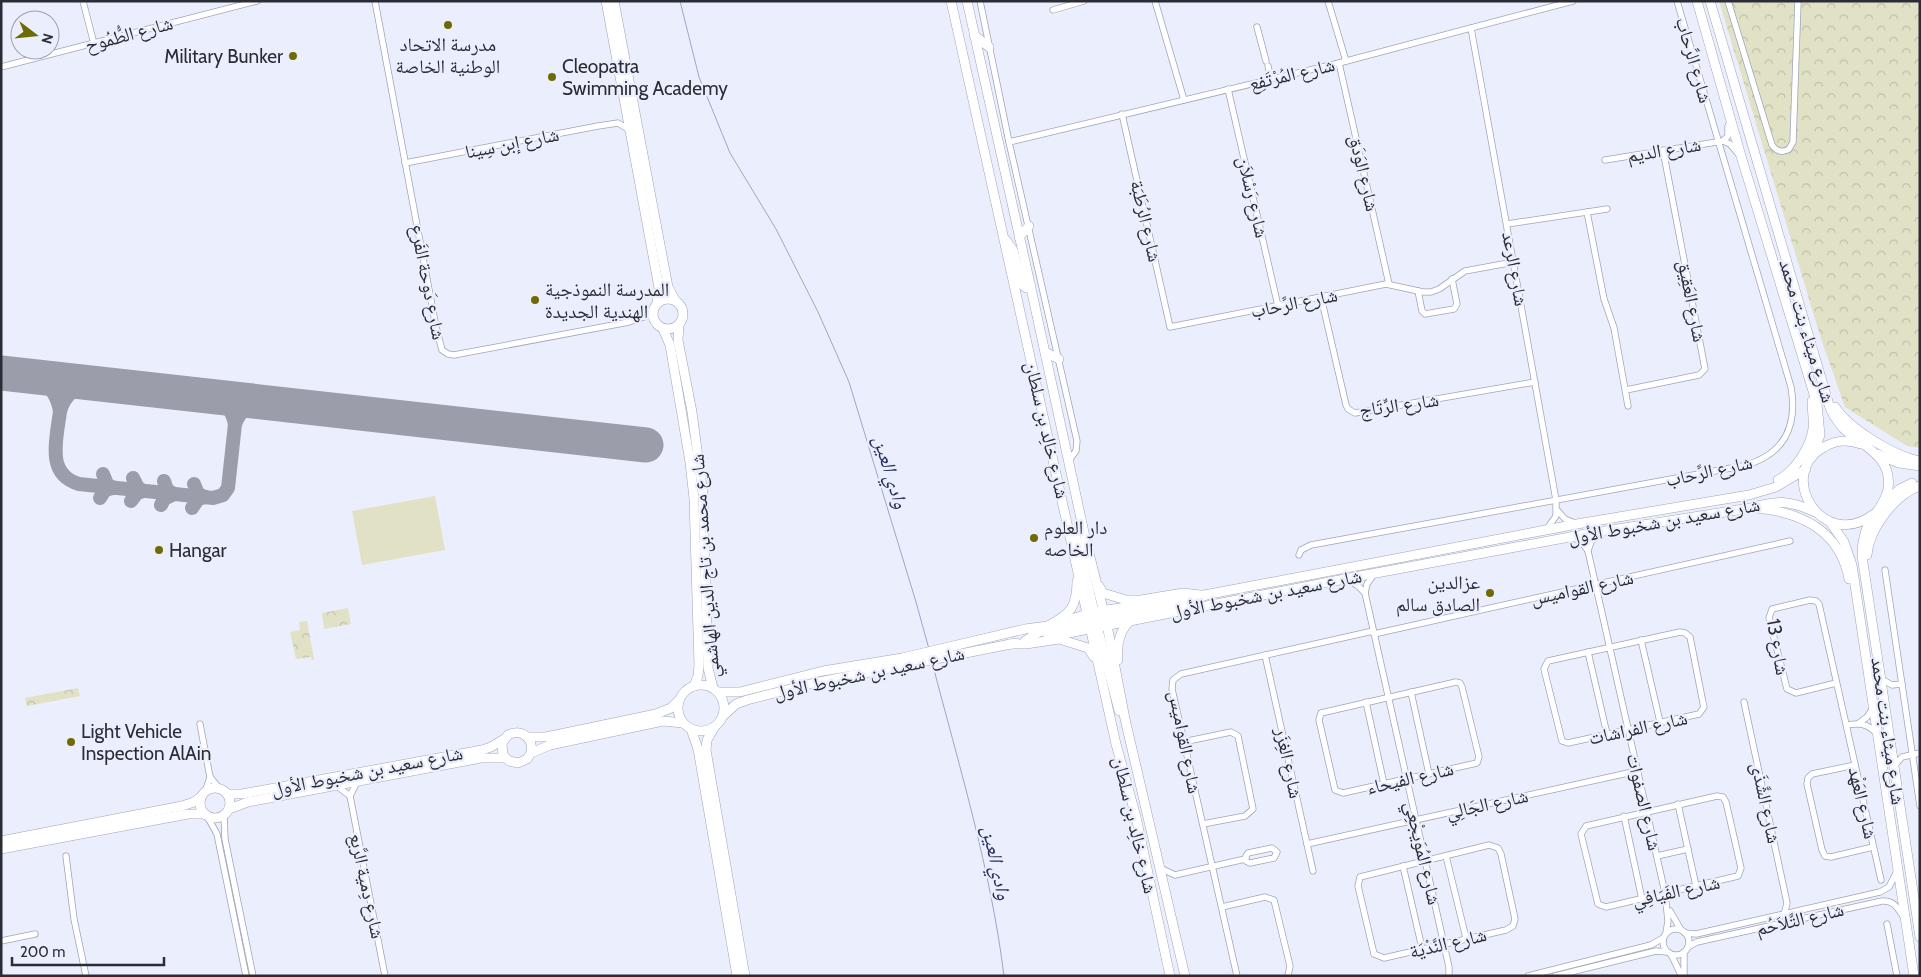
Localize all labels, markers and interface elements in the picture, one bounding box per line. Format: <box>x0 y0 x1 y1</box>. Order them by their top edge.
north arrow <box>10 10 60 60</box>
street label: شارع الطُّمُوح <box>83 11 175 57</box>
street label: شارع الرِّحاب <box>1671 14 1717 106</box>
marker: مدرسة الاتحاد الوطنية الخاصة <box>442 19 454 31</box>
text: N <box>37 31 58 46</box>
place label: مدرسة الاتحاد الوطنية الخاصة <box>396 33 500 78</box>
place label: Military Bunker <box>164 45 283 68</box>
marker: Military Bunker <box>287 50 299 62</box>
street label: شارع المُرْتَفِع <box>1247 53 1337 96</box>
place label: Cleopatra Swimming Academy <box>562 55 728 100</box>
marker: Cleopatra Swimming Academy <box>546 71 558 83</box>
street label: شارع إبن سِينا <box>463 123 561 165</box>
street label: شارع الوَدَق <box>1344 132 1384 214</box>
street label: شارع الديم <box>1625 133 1703 168</box>
street label: شارع رَسْلاَن <box>1232 154 1274 240</box>
street label: شارع الرُطَبَة <box>1125 178 1167 264</box>
street label: شارع دَوحة الفَرع <box>406 222 450 342</box>
street label: شارع الرعد <box>1497 230 1533 308</box>
street label: شارع ميثاء بنت محمد <box>1774 256 1840 406</box>
street label: شارع العَقِيق <box>1673 258 1711 344</box>
place label: المدرسة النموذجية الهندية الجديدة <box>545 278 669 323</box>
street label: شارع الرِّحاب <box>1249 283 1339 323</box>
marker: المدرسة النموذجية الهندية الجديدة <box>529 294 541 306</box>
street label: شارع خالِد بن سلطان <box>1020 359 1074 501</box>
street label: شارع الرِّتَاج <box>1358 388 1440 422</box>
water label: وادي العين <box>865 433 913 513</box>
street label: شارع الرِّحاب <box>1663 451 1755 491</box>
street label: شارع محمد بن تاج الدين الهاشمي <box>686 453 728 679</box>
street label: شارع سعيد بن شخبوط الأول <box>1566 493 1762 549</box>
place label: دار العلوم الخاصه <box>1044 516 1107 561</box>
marker: دار العلوم الخاصه <box>1028 532 1040 544</box>
place label: Hangar <box>169 539 227 562</box>
marker: Hangar <box>153 544 165 556</box>
street label: شارع سعيد بن شخبوط الأول <box>1168 564 1364 624</box>
street label: شارع القواميس <box>1528 566 1636 610</box>
place label: عزالدين الصادق سالم <box>1396 571 1480 617</box>
marker: عزالدين الصادق سالم <box>1484 587 1496 599</box>
street label: شارع 13 <box>1762 617 1794 677</box>
street label: شارع سعيد بن شخبوط الأول <box>771 642 967 704</box>
street label: شارع ميثاء بنت محمد <box>1866 656 1910 806</box>
street label: شارع القواميس <box>1164 688 1206 796</box>
street label: شارع الفراشات <box>1586 706 1690 750</box>
place label: Light Vehicle Inspection AlAin <box>81 720 211 765</box>
street label: شارع الغِزَر <box>1270 725 1308 801</box>
marker: Light Vehicle Inspection AlAin <box>65 736 77 748</box>
street label: شارع سعيد بن شخبوط الأول <box>269 741 465 801</box>
street label: شارع الصفوات <box>1622 751 1666 853</box>
street label: شارع خالِد بن سلطان <box>1108 754 1162 896</box>
street label: شارع الفيحاء <box>1364 757 1456 799</box>
street label: شارع الشَّذَى <box>1746 760 1786 846</box>
street label: شارع العَهْد <box>1844 765 1882 841</box>
street label: شارع الجَالِي <box>1444 784 1531 828</box>
street label: شارع المُوَيجْعِي <box>1396 799 1446 908</box>
water label: وادي العين <box>973 824 1017 903</box>
street label: شارع دِمية الرَّبع <box>344 831 389 941</box>
street label: شارع الفَيَافِي <box>1630 871 1723 915</box>
street label: شارع التَّلاَحُم <box>1754 898 1846 941</box>
street label: شارع النَّدْيَة <box>1407 923 1489 963</box>
scale bar <box>12 934 165 966</box>
text: 200 m <box>20 943 65 961</box>

